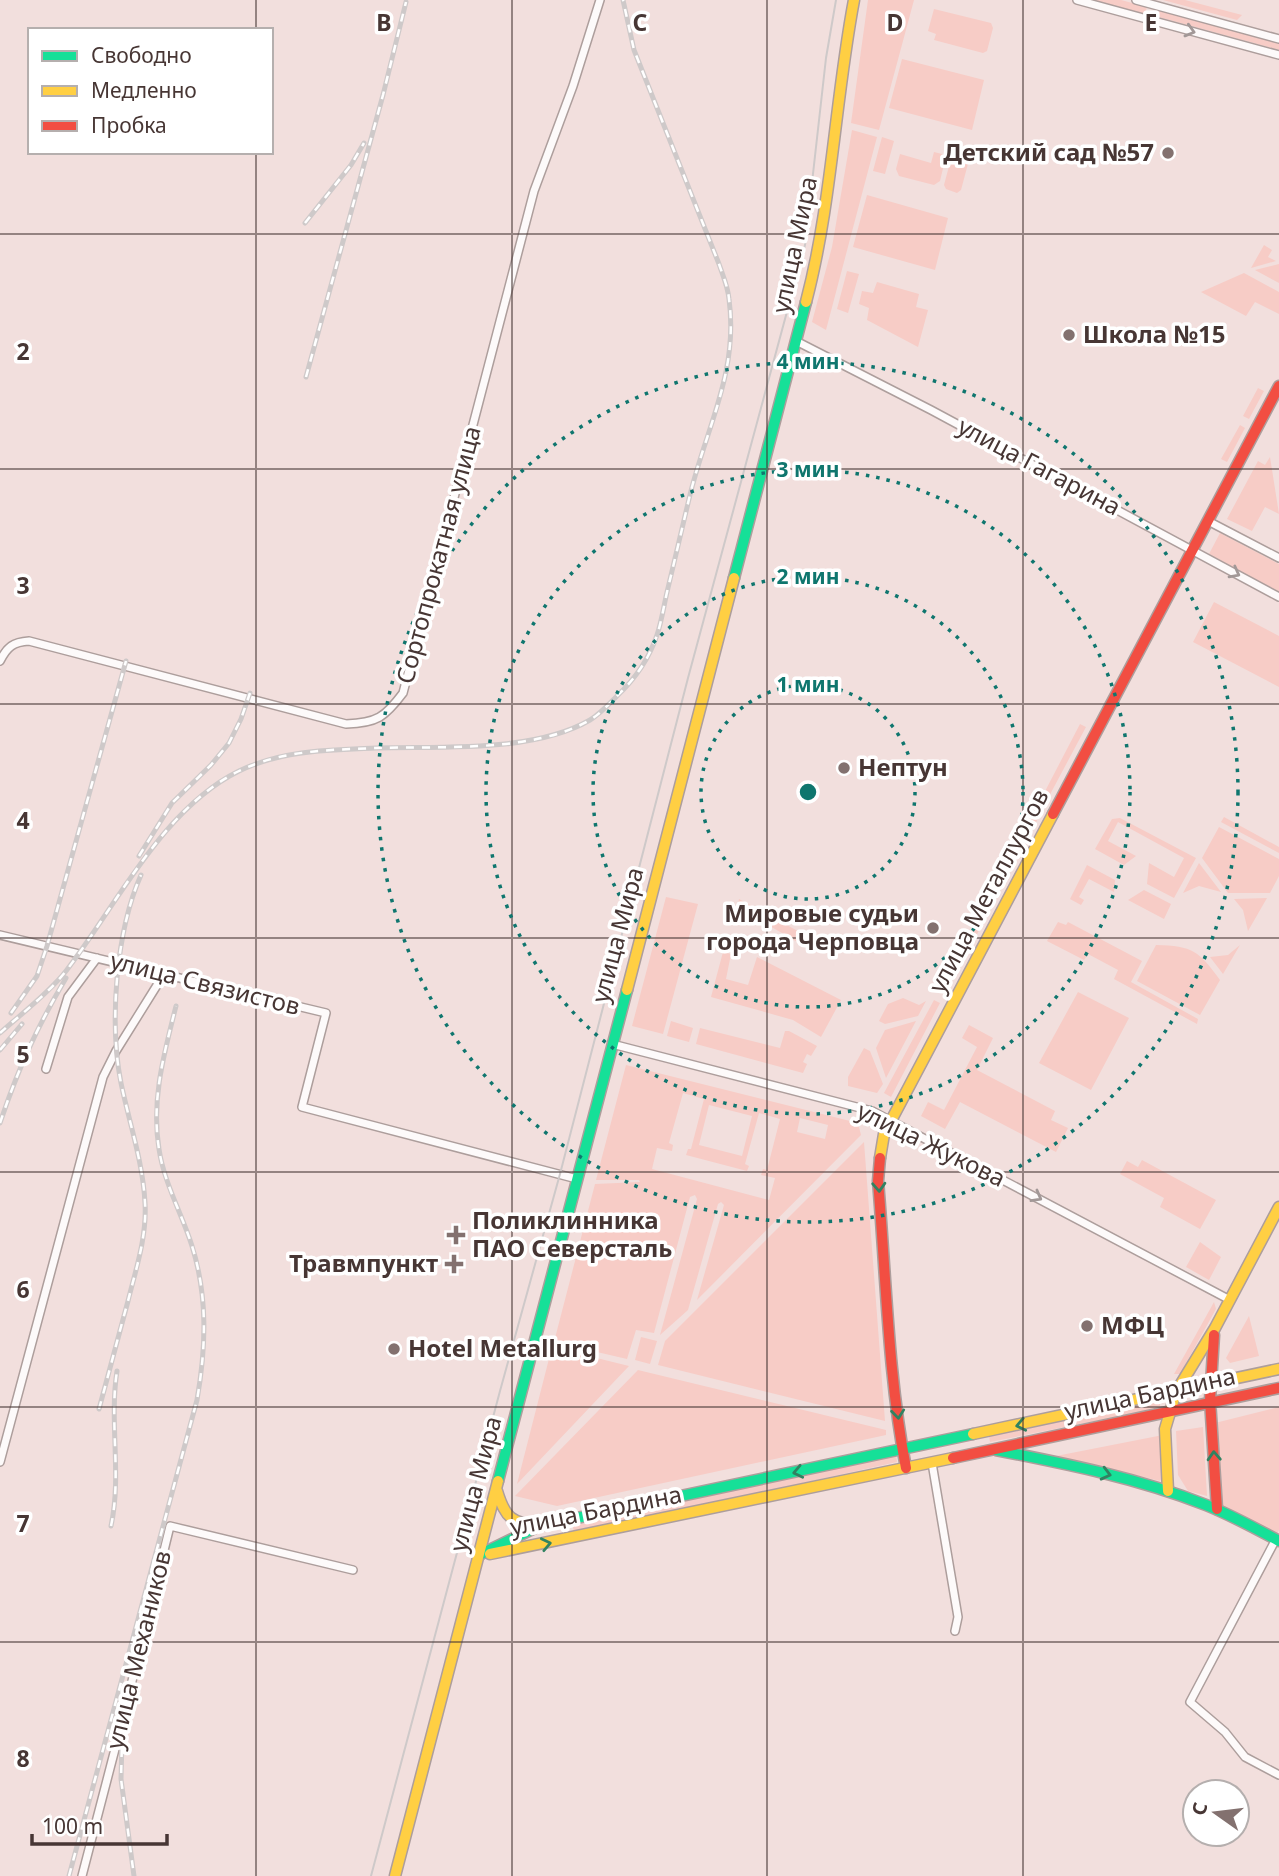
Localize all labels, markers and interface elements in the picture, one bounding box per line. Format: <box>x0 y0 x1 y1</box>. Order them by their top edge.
text: B <box>376 6 392 38</box>
text: C <box>633 6 648 38</box>
text: D <box>887 6 903 38</box>
text: E <box>1145 6 1157 38</box>
one-way arrow <box>1184 22 1196 37</box>
legend <box>28 28 273 154</box>
text: Свободно <box>91 41 192 69</box>
text: Медленно <box>91 76 197 104</box>
text: Пробка <box>91 111 167 139</box>
place label: Детский сад №57 <box>943 135 1154 168</box>
marker: Детский сад №57 <box>1160 145 1176 161</box>
street label: улица Мира <box>763 173 824 316</box>
place label: Школа №15 <box>1083 317 1225 350</box>
marker: Школа №15 <box>1061 327 1077 343</box>
text: 2 <box>16 335 30 367</box>
text: 4 мин <box>777 347 839 375</box>
street label: улица Гагарина <box>952 409 1127 523</box>
street label: Сортопрокатная улица <box>387 422 488 687</box>
text: 3 мин <box>777 455 839 483</box>
text: 2 мин <box>777 562 839 590</box>
one-way arrow <box>1228 565 1240 578</box>
text: 3 <box>16 569 30 601</box>
text: 1 мин <box>777 670 839 698</box>
place label: Нептун <box>858 750 948 783</box>
marker: Нептун <box>836 760 852 776</box>
centre of rings <box>796 780 820 804</box>
street label: улица Металлургов <box>920 783 1055 998</box>
text: 4 <box>16 804 30 836</box>
street label: улица Мира <box>583 863 650 1006</box>
place label: Мировые судьи города Черповца <box>706 896 919 957</box>
marker: Мировые судьи города Черповца <box>925 920 941 936</box>
street label: улица Связистов <box>107 943 304 1022</box>
text: 5 <box>16 1038 30 1070</box>
street label: улица Жукова <box>852 1093 1011 1194</box>
one-way arrow <box>871 1182 886 1193</box>
one-way arrow <box>1029 1189 1042 1202</box>
place label: Поликлинника ПАО Северсталь <box>472 1203 673 1264</box>
marker: Поликлинника ПАО Северсталь <box>446 1225 466 1245</box>
place label: Травмпункт <box>289 1246 438 1279</box>
marker: Травмпункт <box>444 1254 464 1274</box>
text: 6 <box>16 1273 30 1305</box>
place label: МФЦ <box>1101 1308 1164 1341</box>
marker: МФЦ <box>1079 1318 1095 1334</box>
place label: Hotel Metallurg <box>408 1331 597 1364</box>
marker: Hotel Metallurg <box>386 1341 402 1357</box>
street label: улица Бардина <box>1061 1358 1238 1427</box>
one-way arrow <box>890 1408 905 1419</box>
street label: улица Мира <box>441 1412 508 1555</box>
one-way arrow <box>1015 1417 1027 1432</box>
one-way arrow <box>1207 1451 1222 1462</box>
one-way arrow <box>792 1463 804 1478</box>
one-way arrow <box>1100 1466 1112 1480</box>
street label: улица Бардина <box>507 1477 684 1542</box>
text: 7 <box>16 1507 30 1539</box>
one-way arrow <box>540 1537 552 1552</box>
street label: улица Механиков <box>97 1547 178 1752</box>
text: 8 <box>16 1742 30 1774</box>
north arrow <box>1181 1778 1251 1848</box>
text: С <box>1185 1800 1214 1818</box>
scale bar <box>32 1802 166 1846</box>
text: 100 m <box>42 1812 103 1840</box>

